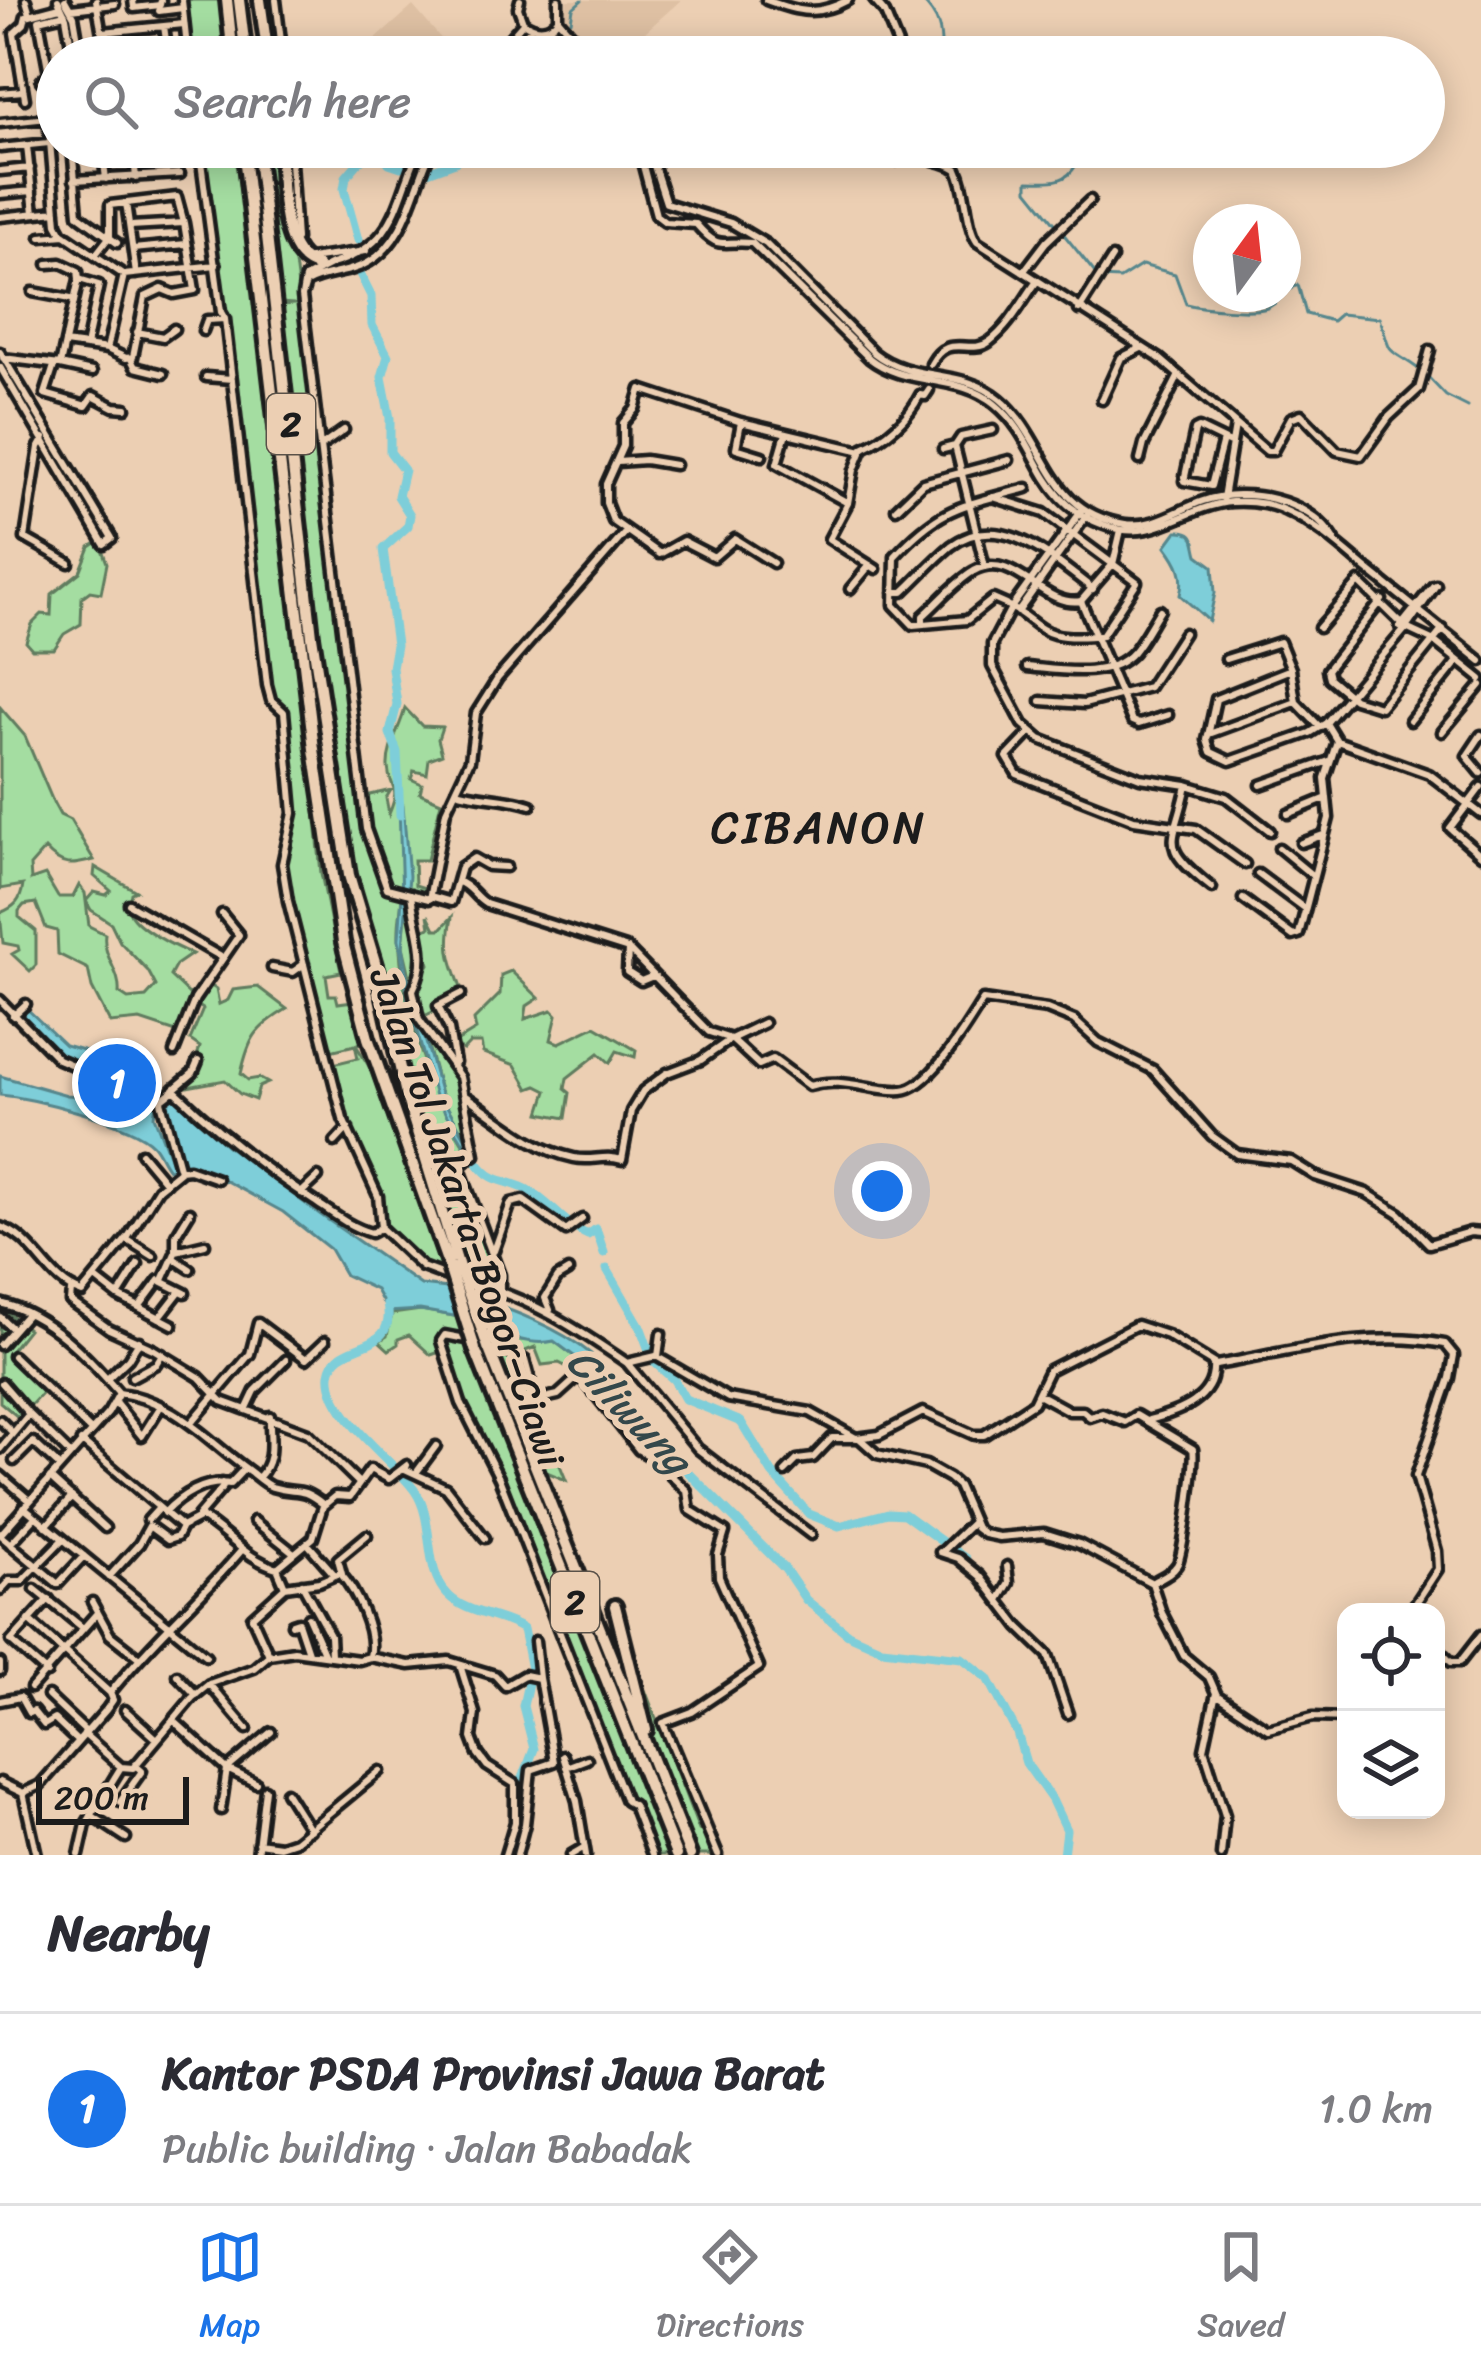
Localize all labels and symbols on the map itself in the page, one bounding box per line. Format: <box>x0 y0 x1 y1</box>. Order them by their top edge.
north arrow <box>1193 204 1301 312</box>
road number: 2 <box>267 394 315 454</box>
district label: CIBANON <box>711 788 927 868</box>
street label: Jalan Tol Jakarta–Bogor–Ciawi <box>349 957 586 1477</box>
pin: 1 <box>78 1038 156 1128</box>
your location <box>852 1161 912 1221</box>
water label: Ciliwung <box>548 1329 713 1496</box>
road number: 2 <box>551 1572 599 1632</box>
scale bar <box>36 1771 189 1824</box>

